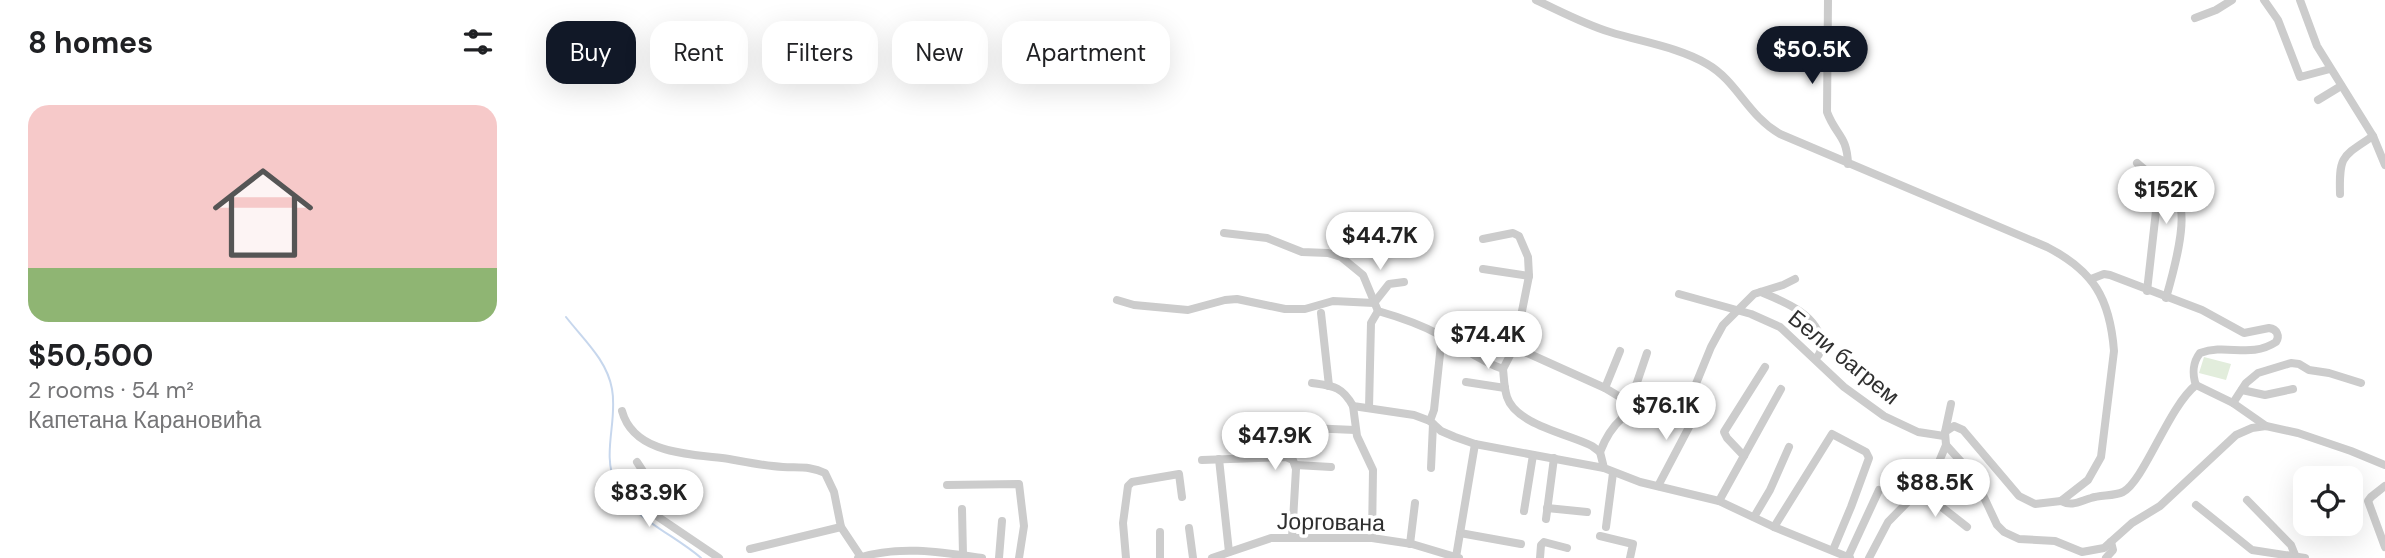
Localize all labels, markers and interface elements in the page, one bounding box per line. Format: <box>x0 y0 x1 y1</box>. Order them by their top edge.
chip: Buy <box>546 21 636 84</box>
chip: Rent <box>650 21 748 84</box>
chip: Filters <box>762 21 878 84</box>
chip: New <box>892 21 988 84</box>
chip: Apartment <box>1002 21 1170 84</box>
text: 8 homes <box>28 23 153 62</box>
icon: filters <box>459 23 497 61</box>
pin: $50.5K <box>1755 27 1869 86</box>
text: $50.5K <box>1773 34 1851 64</box>
icon: home <box>200 150 326 276</box>
pin: $152K <box>2117 166 2215 226</box>
text: $152K <box>2134 174 2198 204</box>
pin: $44.7K <box>1323 212 1437 272</box>
text: $44.7K <box>1342 220 1418 250</box>
street label: Бели багрем <box>1782 303 1906 411</box>
pin: $74.4K <box>1431 312 1545 371</box>
text: $74.4K <box>1450 319 1526 349</box>
text: $50,500 <box>28 336 153 375</box>
text: 2 rooms · 54 m² <box>28 375 194 405</box>
pin: $76.1K <box>1609 382 1723 442</box>
text: $76.1K <box>1632 390 1700 420</box>
text: Капетана Карановића <box>28 405 261 435</box>
pin: $47.9K <box>1218 412 1332 472</box>
text: $47.9K <box>1238 420 1312 450</box>
pin: $88.5K <box>1878 460 1992 519</box>
map controls <box>2293 466 2363 536</box>
button: locate <box>2293 466 2363 536</box>
text: $88.5K <box>1896 467 1974 497</box>
pin: $83.9K <box>592 470 706 529</box>
text: $83.9K <box>610 477 688 507</box>
street label: Јоргована <box>1277 506 1385 538</box>

